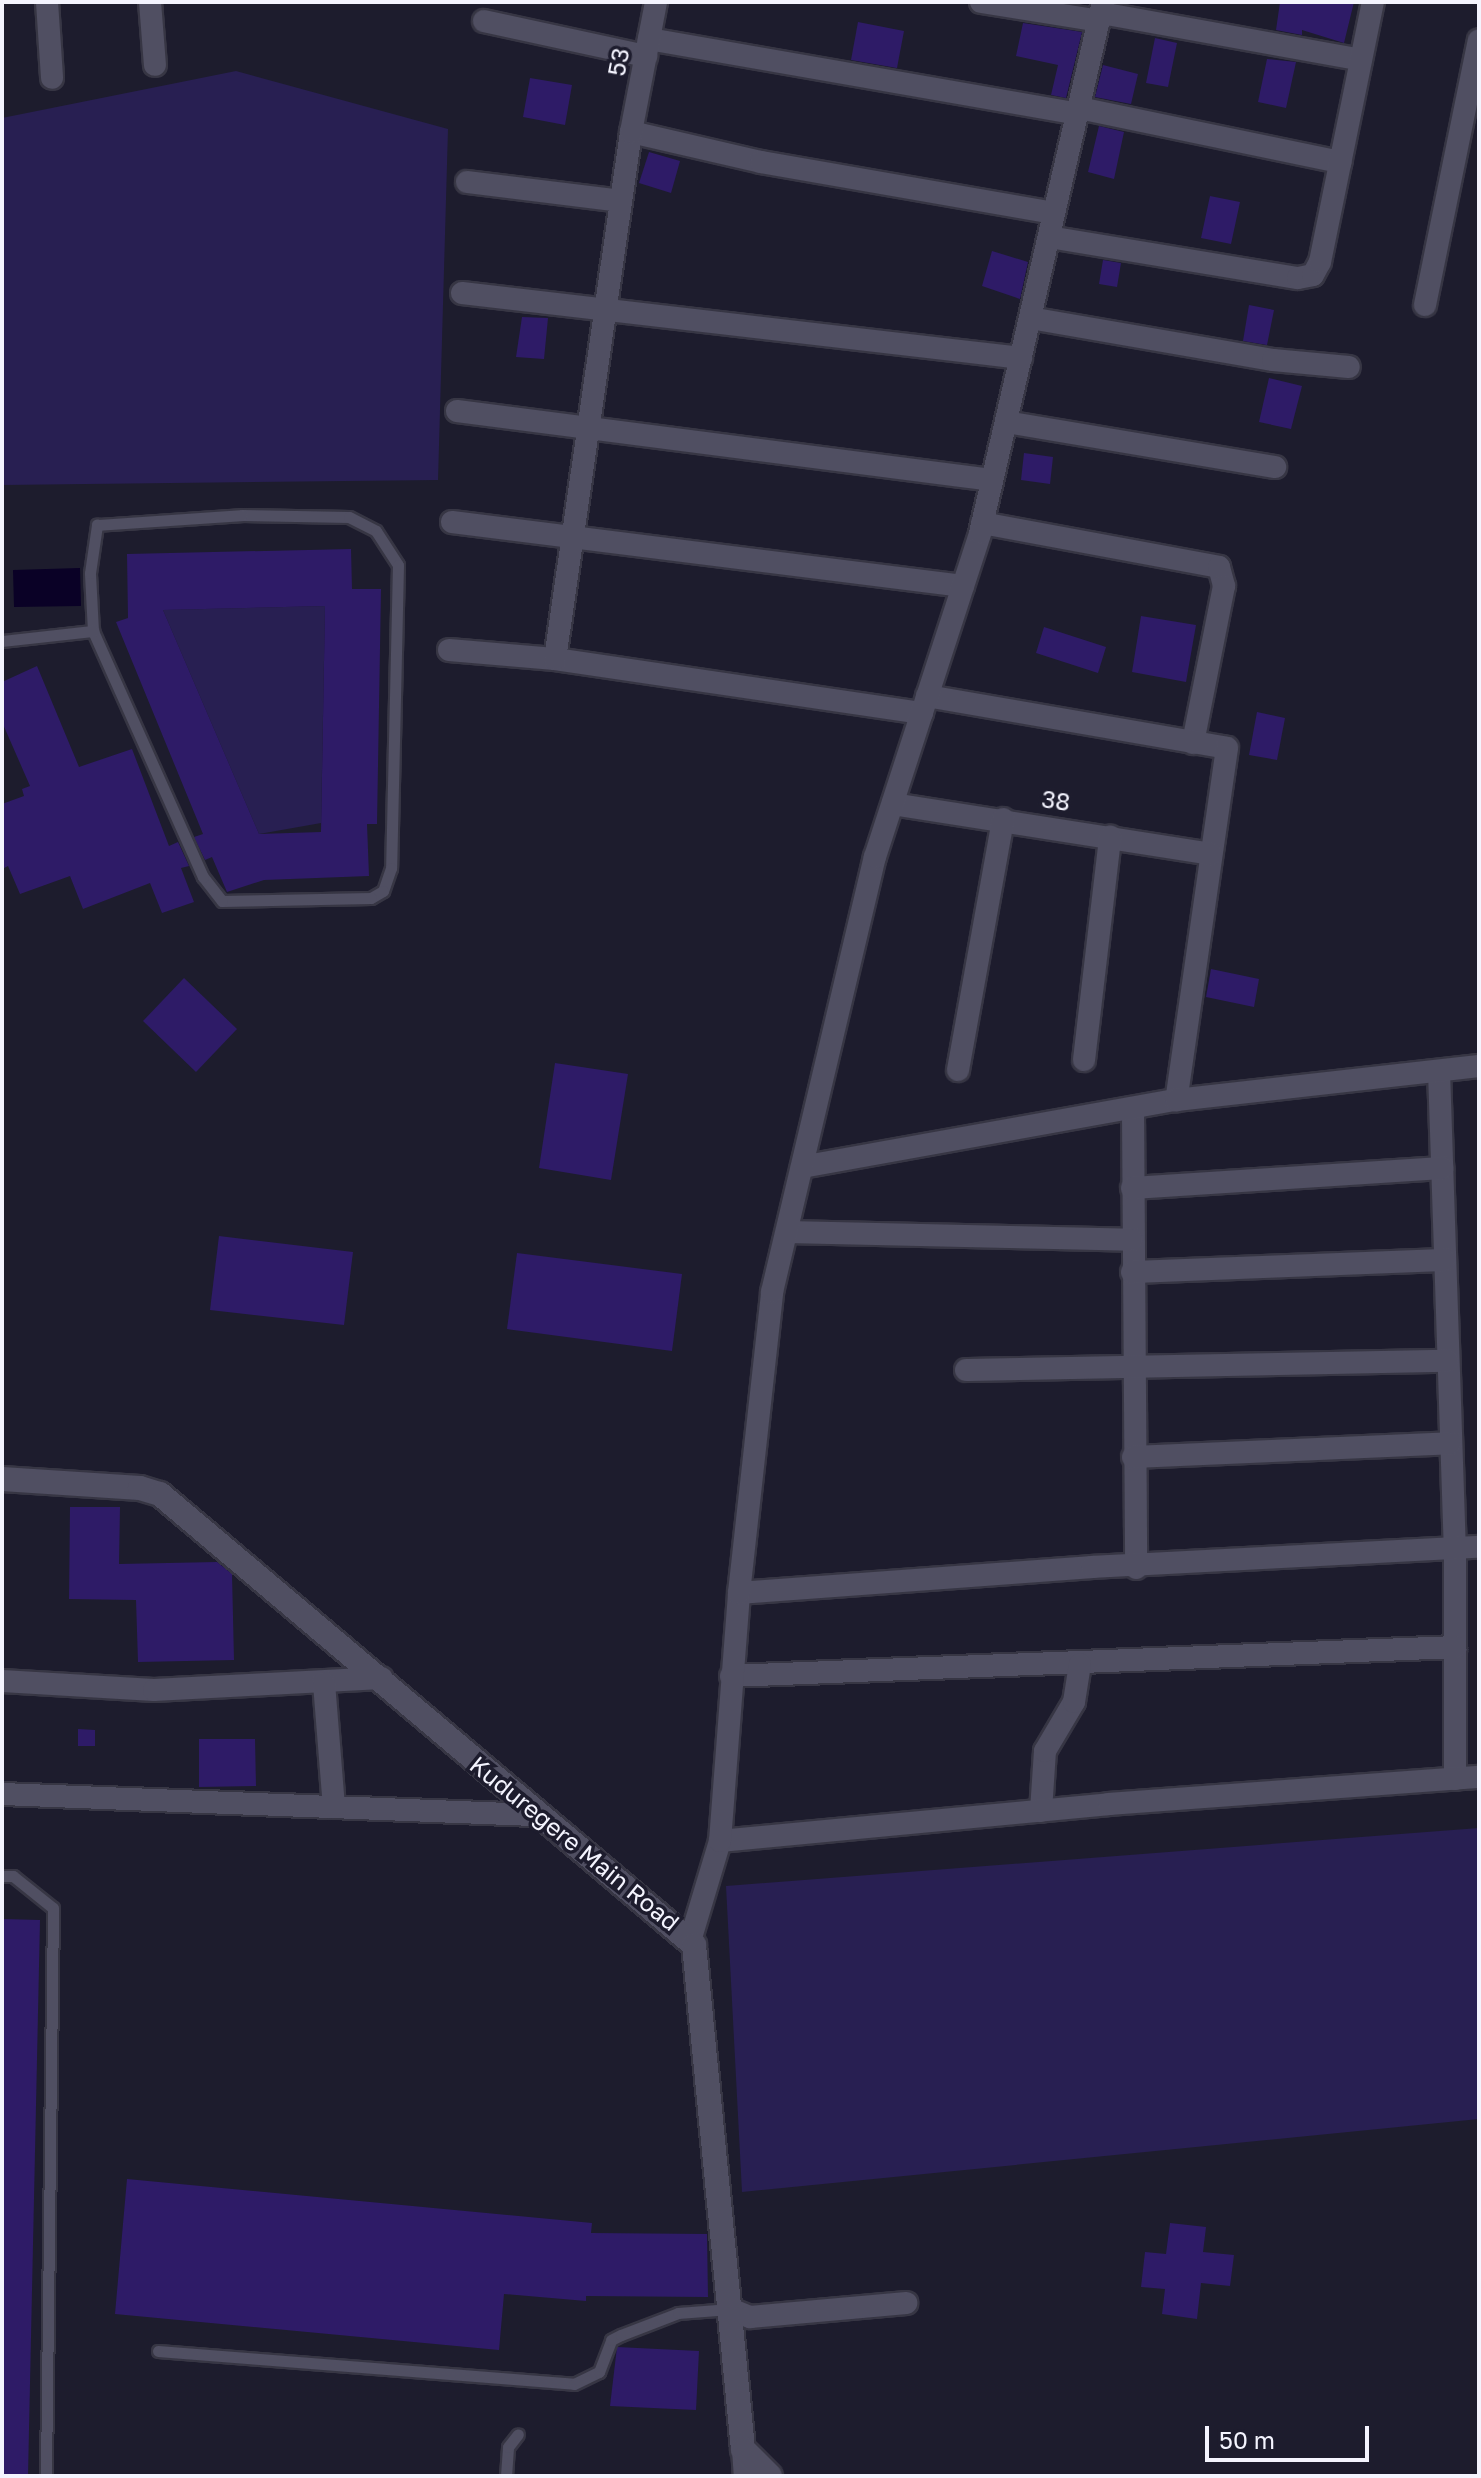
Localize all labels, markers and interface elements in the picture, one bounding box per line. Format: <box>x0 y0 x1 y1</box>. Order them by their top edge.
street label: 53 <box>601 46 635 78</box>
street label: 38 <box>1040 784 1072 816</box>
street label: Kuduregere Main Road <box>465 1750 685 1936</box>
scale bar <box>1209 2410 1373 2460</box>
text: 50 m <box>1219 2425 1275 2454</box>

